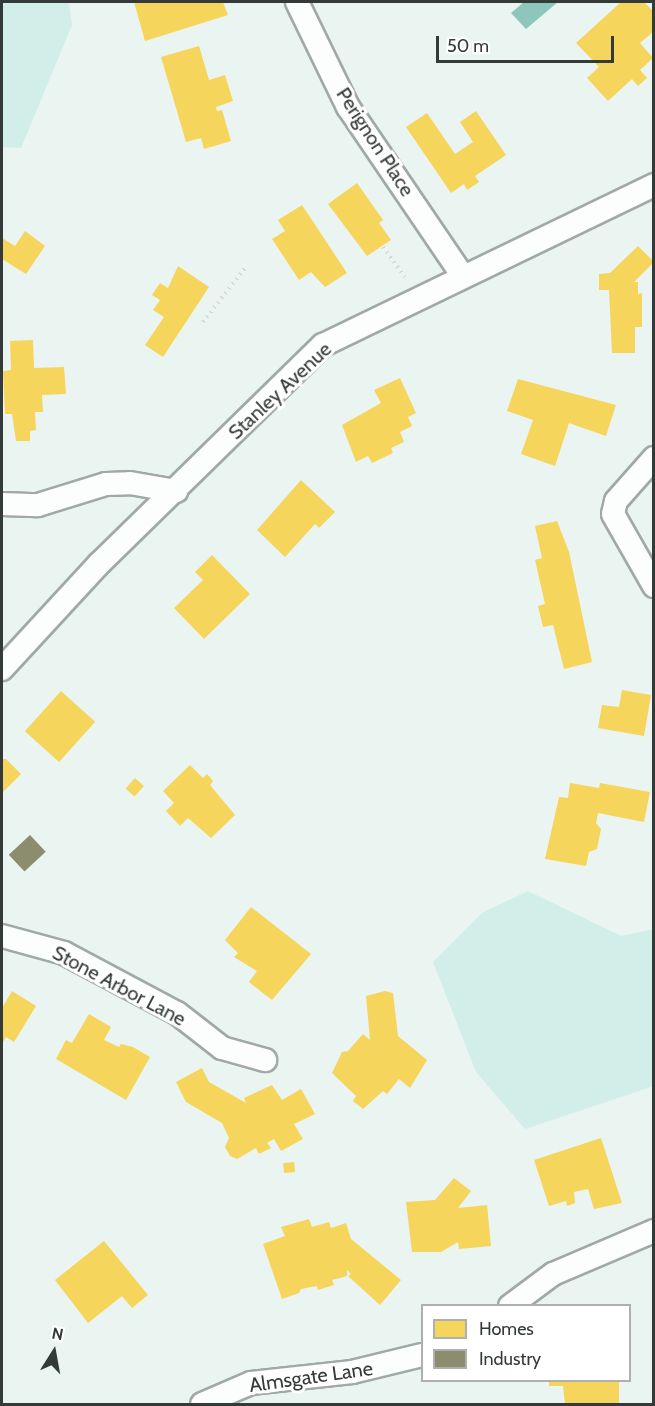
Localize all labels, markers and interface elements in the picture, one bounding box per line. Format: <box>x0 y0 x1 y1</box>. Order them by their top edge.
scale bar <box>439 24 618 62</box>
text: 50 m <box>447 35 489 57</box>
street label: Perignon Place <box>331 83 419 201</box>
street label: Stanley Avenue <box>224 337 336 445</box>
street label: Stone Arbor Lane <box>48 941 190 1031</box>
legend <box>421 1304 631 1382</box>
text: Homes <box>479 1318 534 1340</box>
north arrow <box>24 1322 84 1382</box>
text: N <box>50 1323 65 1344</box>
text: Industry <box>479 1348 541 1370</box>
street label: Almsgate Lane <box>248 1356 374 1398</box>

